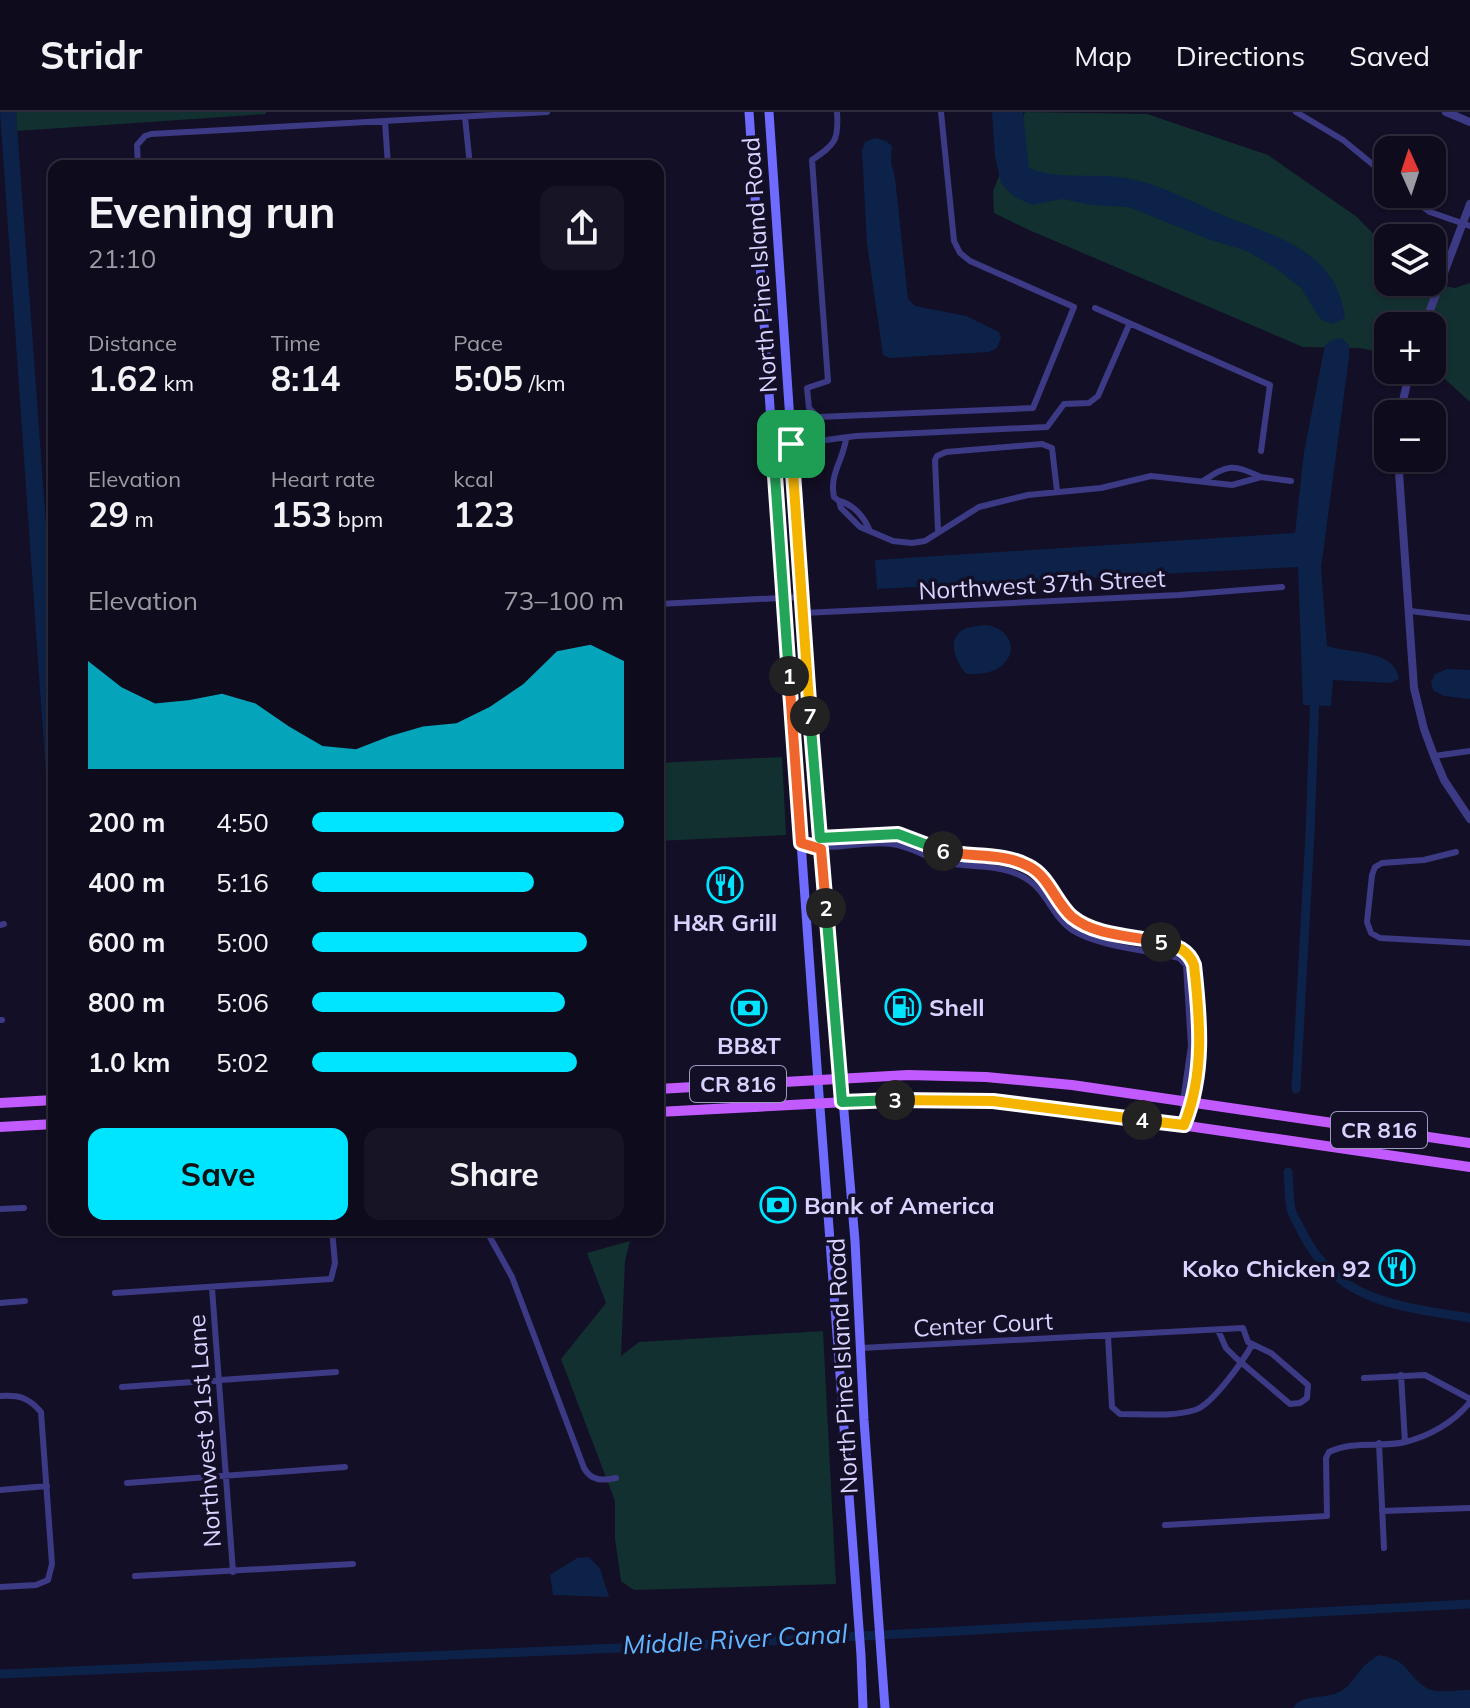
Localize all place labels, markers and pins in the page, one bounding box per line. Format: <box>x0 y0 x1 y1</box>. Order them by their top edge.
pin <box>757 410 825 478</box>
pin: 1 <box>769 656 809 696</box>
pin: 7 <box>790 696 830 736</box>
pin: 6 <box>923 831 963 871</box>
restaurant icon: H&R Grill <box>706 866 744 904</box>
pin: 2 <box>806 888 846 928</box>
place label: H&R Grill <box>673 907 777 937</box>
pin: 5 <box>1141 922 1181 962</box>
fuel station icon: Shell <box>884 988 922 1026</box>
bank icon: BB&T <box>730 989 768 1027</box>
place label: Shell <box>929 992 985 1022</box>
place label: BB&T <box>717 1030 781 1060</box>
pin: 3 <box>875 1080 915 1120</box>
pin: 4 <box>1122 1100 1162 1140</box>
bank icon: Bank of America <box>759 1186 797 1224</box>
place label: Bank of America <box>804 1190 995 1220</box>
restaurant icon: Koko Chicken 92 <box>1378 1249 1416 1287</box>
place label: Koko Chicken 92 <box>1182 1253 1371 1283</box>

